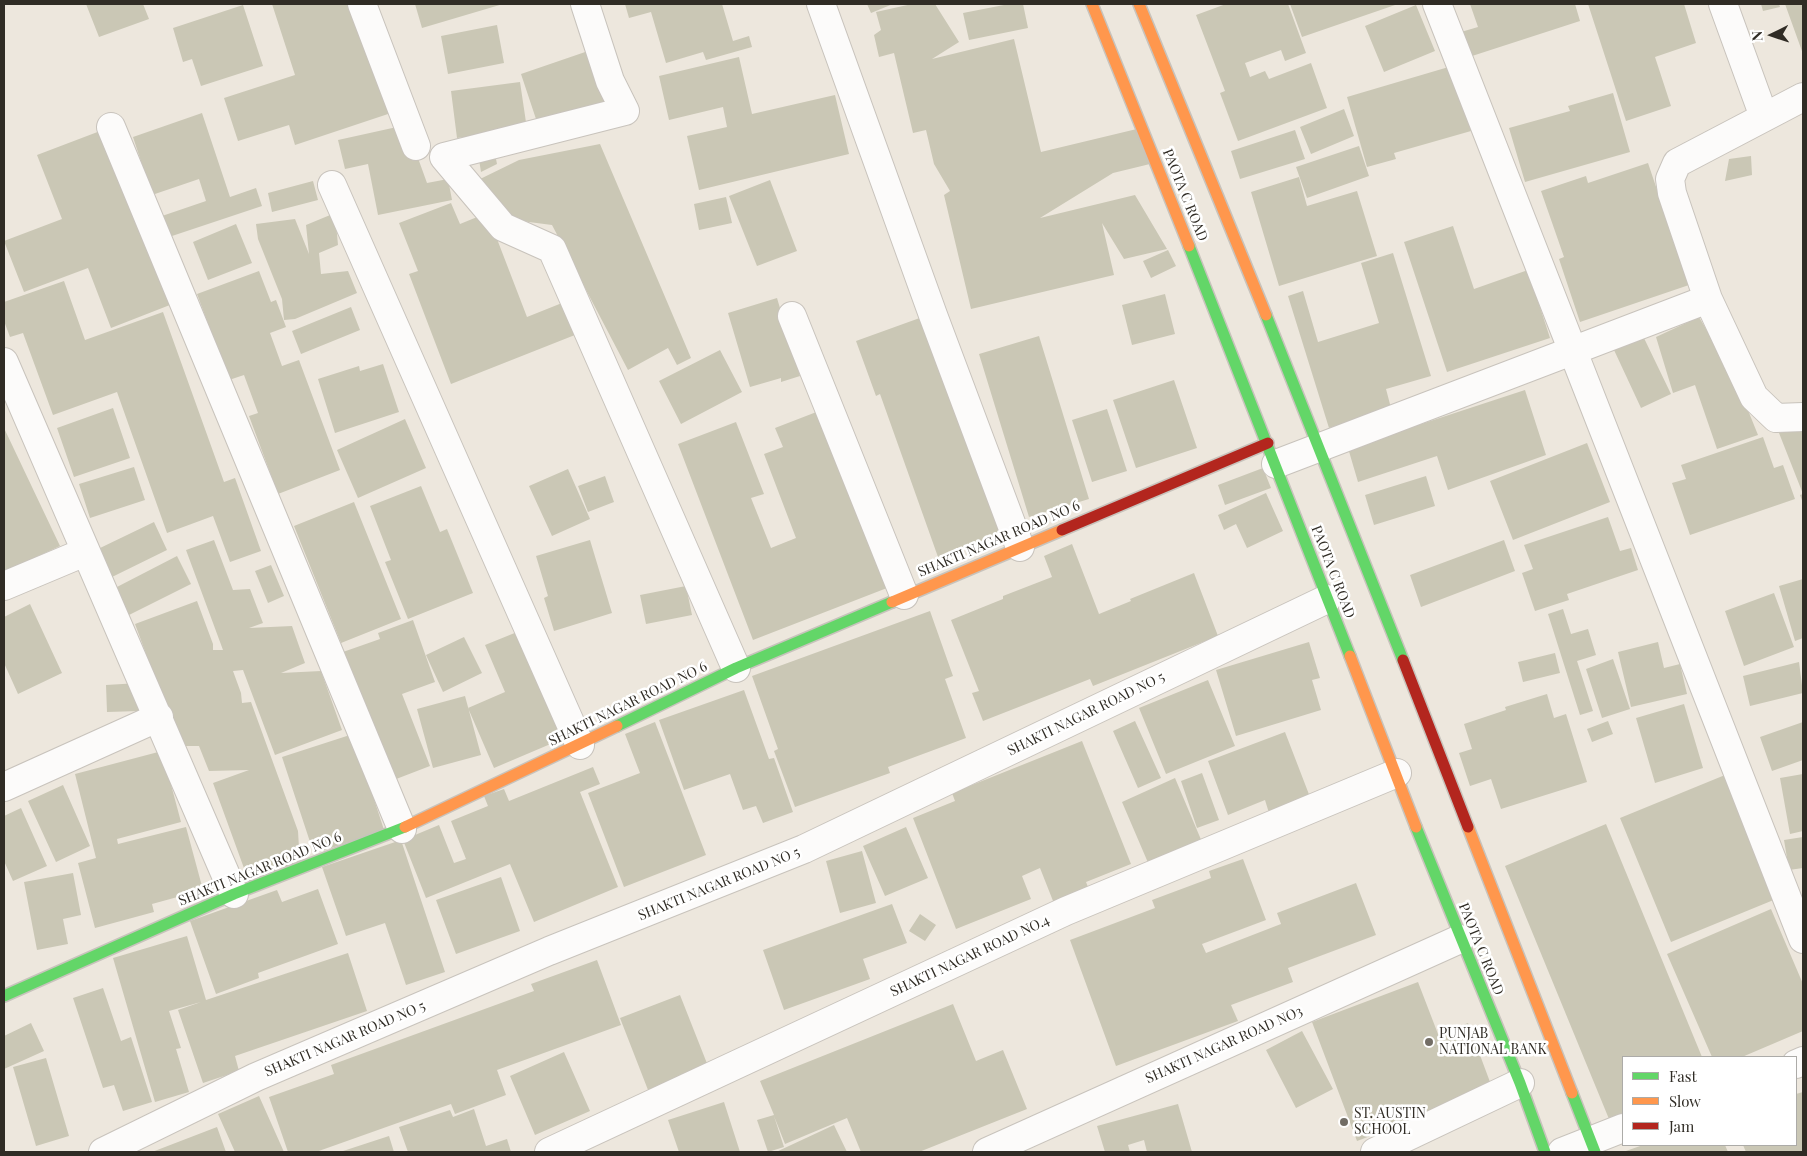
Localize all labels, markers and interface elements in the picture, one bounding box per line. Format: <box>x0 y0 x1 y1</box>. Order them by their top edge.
north arrow <box>1747 10 1797 60</box>
text: N <box>1747 30 1766 42</box>
street label: PAOTA C ROAD <box>1159 146 1211 244</box>
street label: SHAKTI NAGAR ROAD NO 6 <box>915 497 1083 581</box>
street label: PAOTA C ROAD <box>1308 523 1358 621</box>
street label: SHAKTI NAGAR ROAD NO 6 <box>546 658 710 750</box>
street label: SHAKTI NAGAR ROAD NO 5 <box>1005 669 1167 759</box>
street label: SHAKTI NAGAR ROAD NO 6 <box>176 829 344 909</box>
street label: SHAKTI NAGAR ROAD NO 5 <box>636 844 802 924</box>
street label: PAOTA C ROAD <box>1455 900 1507 998</box>
street label: SHAKTI NAGAR ROAD NO.4 <box>888 912 1052 1000</box>
street label: SHAKTI NAGAR ROAD NO 5 <box>262 997 428 1081</box>
street label: SHAKTI NAGAR ROAD NO3 <box>1143 1003 1305 1087</box>
place label: PUNJAB NATIONAL BANK <box>1439 1026 1547 1058</box>
marker: PUNJAB NATIONAL BANK <box>1423 1036 1435 1048</box>
legend <box>1622 1056 1797 1146</box>
text: Fast <box>1669 1066 1697 1086</box>
text: Slow <box>1669 1091 1701 1111</box>
place label: ST. AUSTIN SCHOOL <box>1354 1106 1426 1138</box>
marker: ST. AUSTIN SCHOOL <box>1338 1116 1350 1128</box>
text: Jam <box>1669 1116 1694 1136</box>

